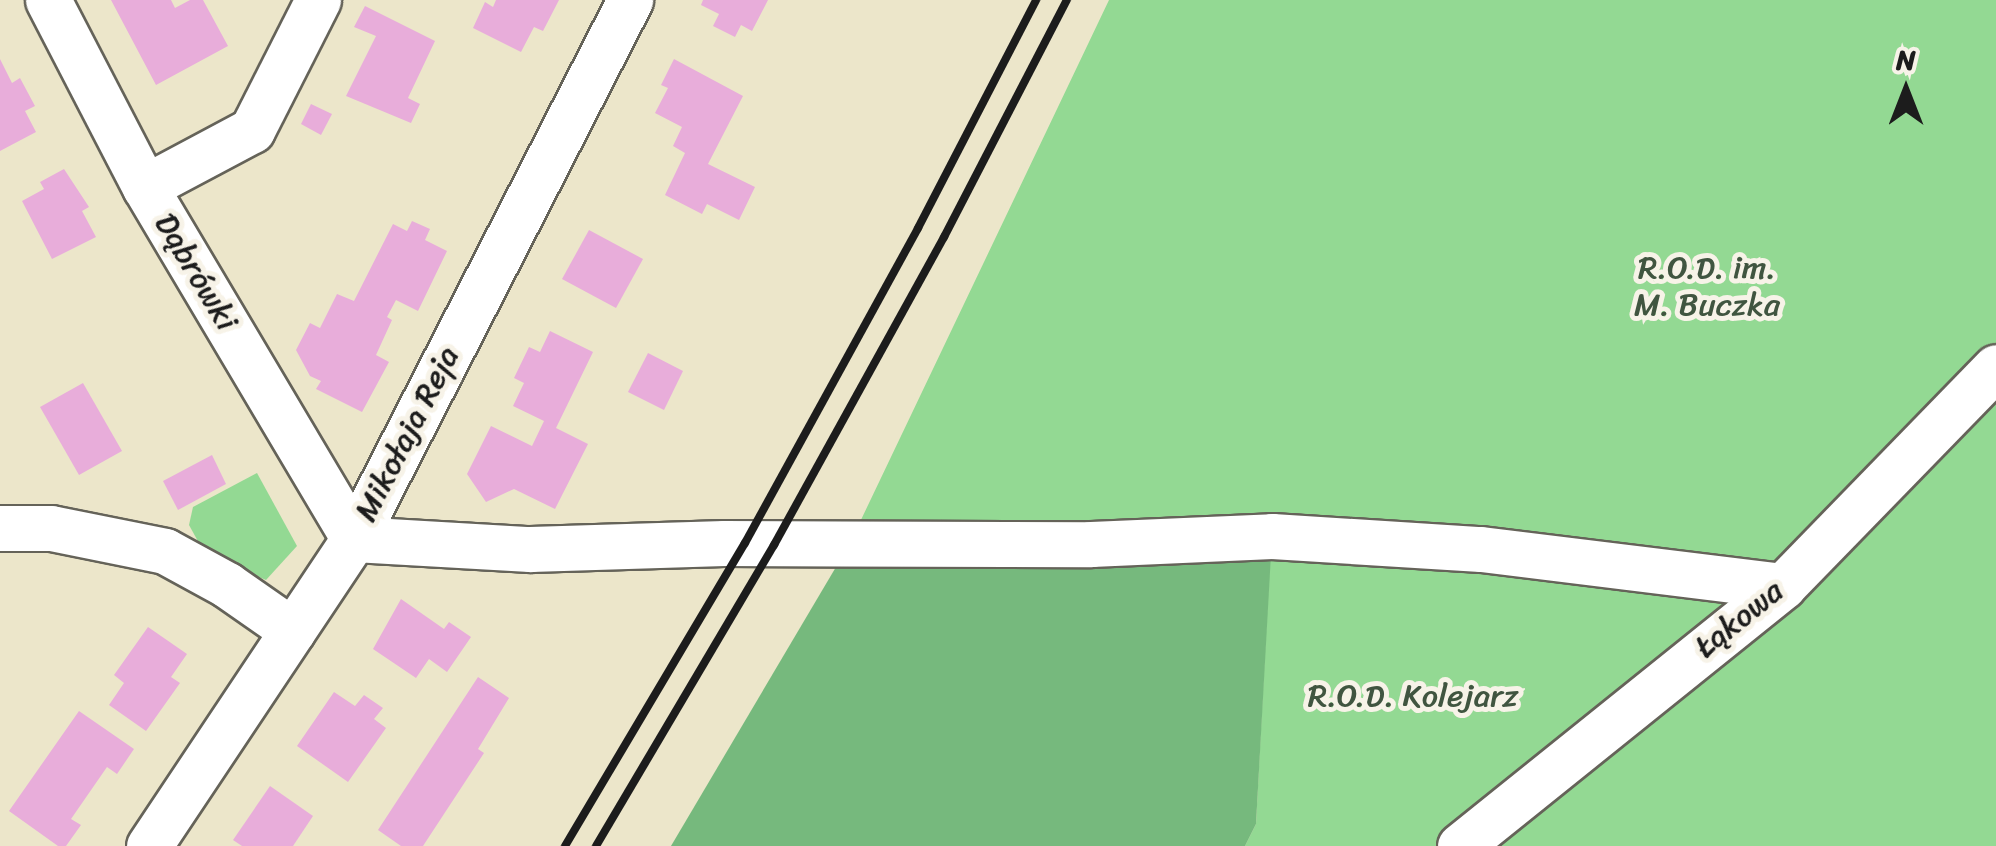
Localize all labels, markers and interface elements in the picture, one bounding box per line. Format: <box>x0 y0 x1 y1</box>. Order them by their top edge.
text: N <box>1896 35 1916 84</box>
north arrow <box>1856 40 1956 140</box>
street label: Dąbrówki <box>146 206 246 338</box>
park label: R.O.D. im. M. Buczka <box>1634 250 1780 325</box>
street label: Mikołaja Reja <box>346 340 468 528</box>
street label: Łąkowa <box>1687 572 1791 666</box>
park label: R.O.D. Kolejarz <box>1308 677 1518 715</box>

